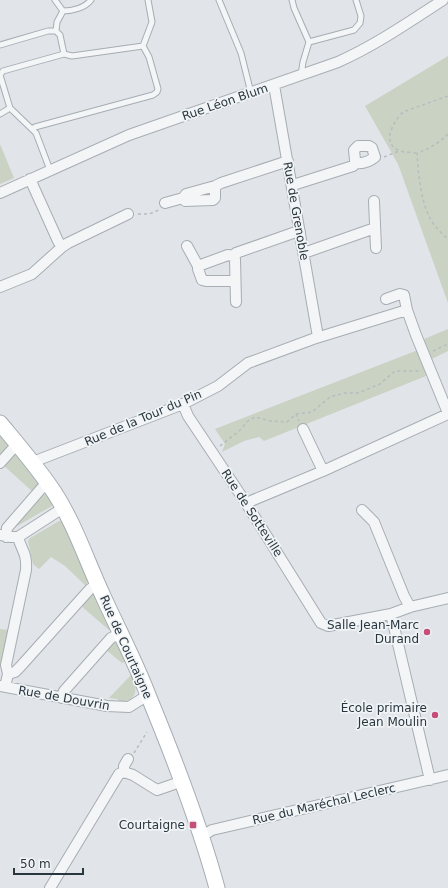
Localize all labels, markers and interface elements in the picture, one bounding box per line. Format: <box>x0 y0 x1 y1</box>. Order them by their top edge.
street label: Rue Léon Blum <box>180 81 270 123</box>
street label: Rue de Grenoble <box>280 161 312 261</box>
street label: Rue de la Tour du Pin <box>82 387 204 449</box>
street label: Rue de Sotteville <box>218 467 286 559</box>
street label: Rue de Courtaigne <box>97 593 155 701</box>
place label: Salle Jean-Marc Durand <box>327 618 419 646</box>
marker: Salle Jean-Marc Durand <box>422 627 432 637</box>
street label: Rue de Douvrin <box>17 683 111 713</box>
place label: École primaire Jean Moulin <box>341 700 427 729</box>
marker: École primaire Jean Moulin <box>430 710 440 720</box>
street label: Rue du Maréchal Leclerc <box>251 781 397 827</box>
place label: Courtaigne <box>119 818 185 832</box>
marker: Courtaigne <box>188 820 198 830</box>
scale bar <box>14 850 83 876</box>
text: 50 m <box>20 857 51 871</box>

